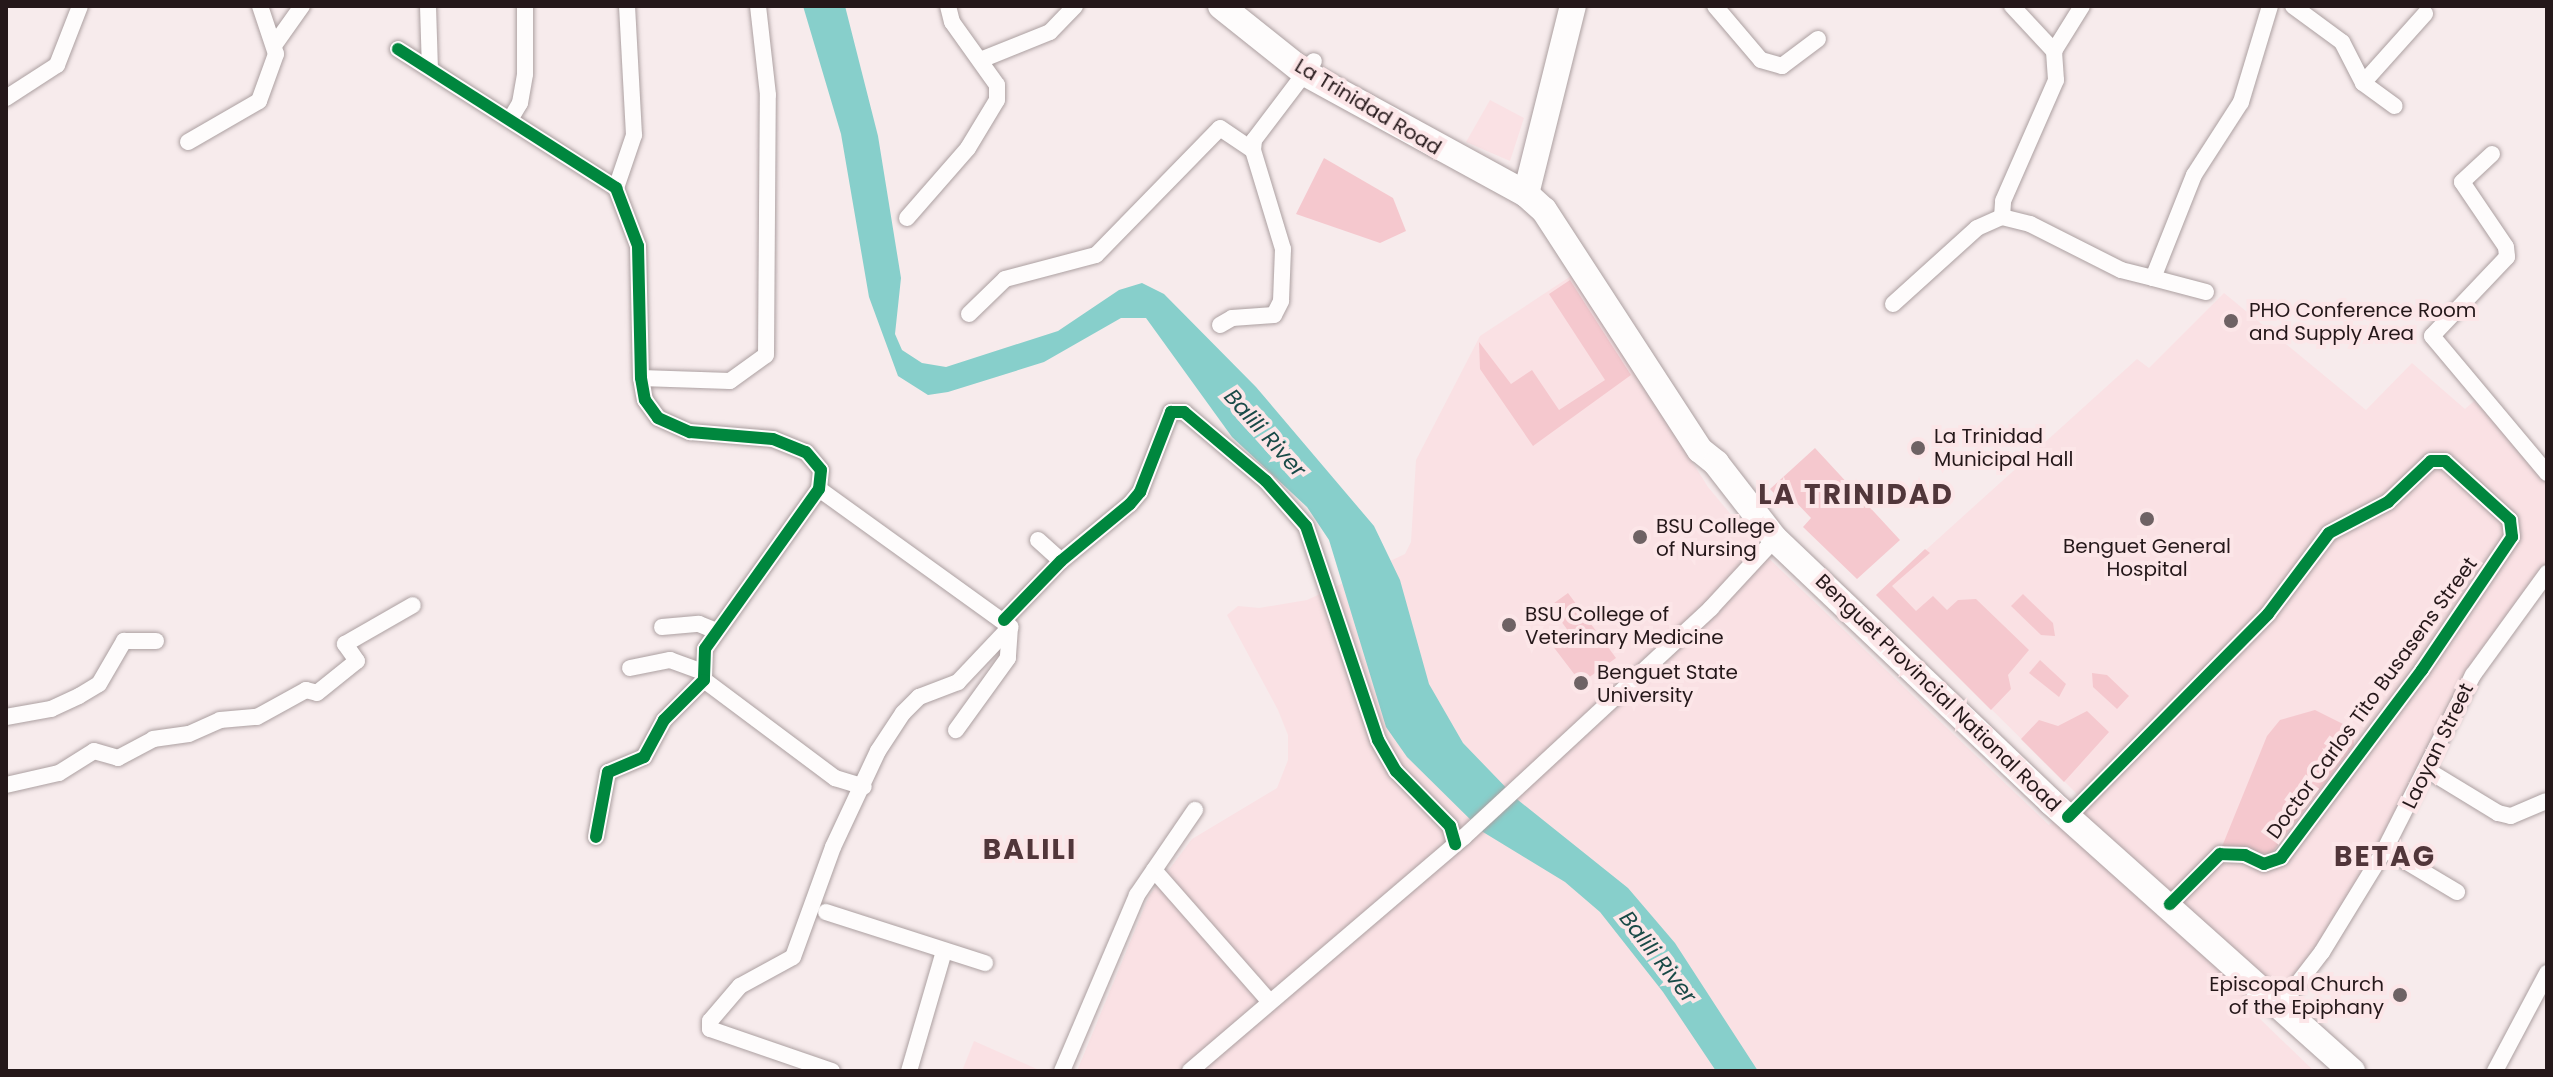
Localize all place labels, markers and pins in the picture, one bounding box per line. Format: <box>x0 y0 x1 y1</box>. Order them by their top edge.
place label: PHO Conference Room and Supply Area <box>2249 298 2476 345</box>
marker: PHO Conference Room and Supply Area <box>2220 310 2242 332</box>
place label: La Trinidad Municipal Hall <box>1934 424 2073 471</box>
marker: La Trinidad Municipal Hall <box>1909 439 1927 457</box>
marker: Benguet General Hospital <box>2136 508 2158 530</box>
place label: BSU College of Nursing <box>1656 514 1775 561</box>
marker: BSU College of Nursing <box>1631 528 1649 546</box>
place label: Benguet General Hospital <box>2063 534 2231 581</box>
place label: BSU College of Veterinary Medicine <box>1525 602 1724 649</box>
marker: BSU College of Veterinary Medicine <box>1500 616 1518 634</box>
place label: Benguet State University <box>1597 660 1738 707</box>
marker: Benguet State University <box>1572 674 1590 692</box>
place label: Episcopal Church of the Epiphany <box>2209 972 2384 1019</box>
marker: Episcopal Church of the Epiphany <box>2391 986 2409 1004</box>

